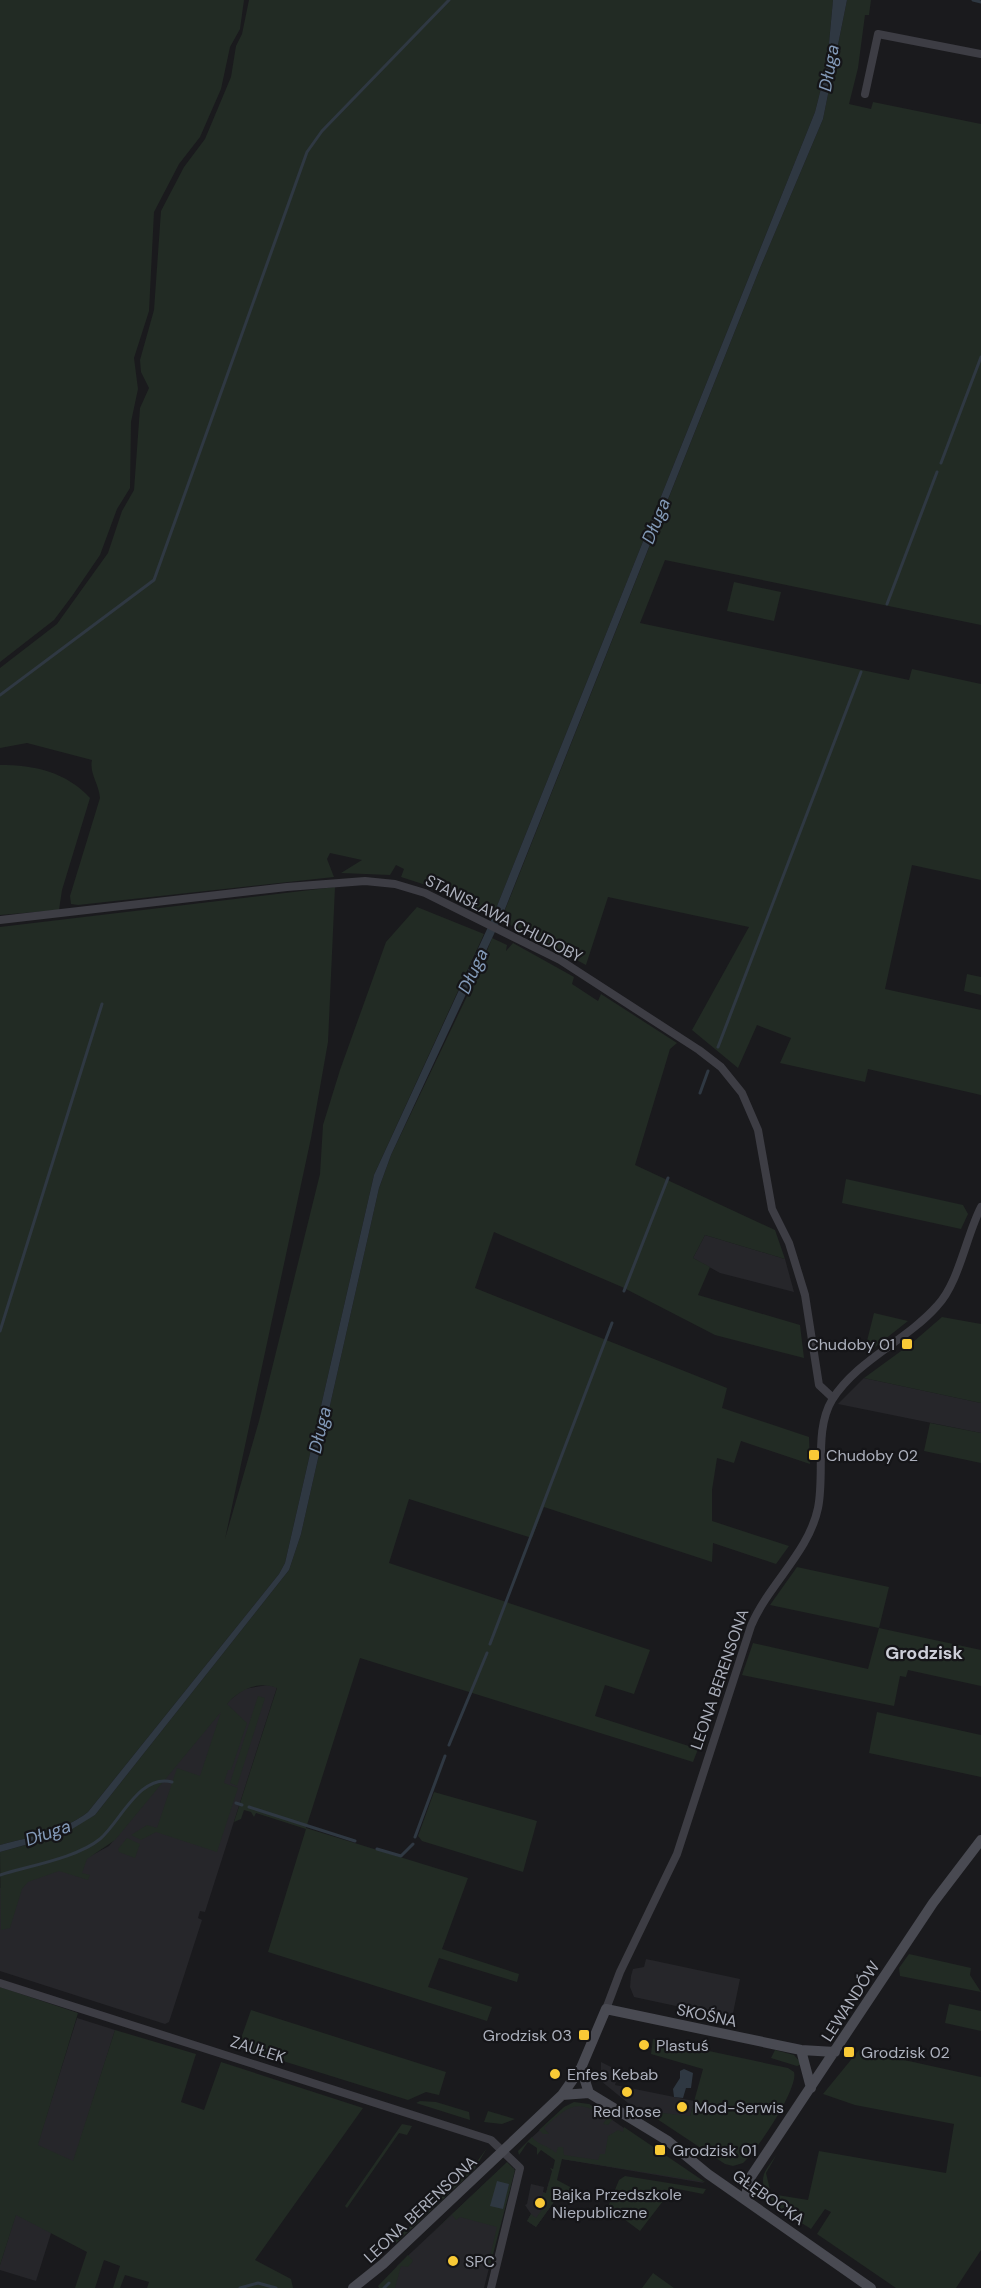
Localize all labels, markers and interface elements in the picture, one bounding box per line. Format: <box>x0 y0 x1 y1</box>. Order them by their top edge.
water label: Długa <box>813 43 845 93</box>
water label: Długa <box>636 495 676 547</box>
street label: STANISŁAWA CHUDOBY <box>422 870 586 967</box>
water label: Długa <box>452 944 494 997</box>
place label: Chudoby 01 <box>807 1334 895 1355</box>
marker: Chudoby 01 <box>900 1337 914 1351</box>
water label: Długa <box>303 1404 337 1456</box>
place label: Chudoby 02 <box>826 1445 918 1466</box>
marker: Chudoby 02 <box>807 1448 821 1462</box>
street label: LEONA BERENSONA <box>686 1606 754 1752</box>
district label: Grodzisk <box>885 1641 963 1665</box>
water label: Długa <box>22 1814 74 1852</box>
street label: LEWANDÓW <box>817 1957 885 2046</box>
street label: SKOŚNA <box>675 1999 739 2032</box>
place label: Grodzisk 03 <box>483 2025 572 2046</box>
marker: Grodzisk 03 <box>577 2028 591 2042</box>
street label: ZAUŁEK <box>228 2031 288 2068</box>
place label: Plastuś <box>656 2035 709 2056</box>
marker: Plastuś <box>637 2038 651 2052</box>
place label: Grodzisk 02 <box>861 2042 950 2063</box>
marker: Grodzisk 02 <box>842 2045 856 2059</box>
place label: Enfes Kebab <box>567 2064 658 2085</box>
marker: Enfes Kebab <box>548 2067 562 2081</box>
marker: Red Rose <box>620 2085 634 2099</box>
place label: Mod-Serwis <box>694 2097 784 2118</box>
marker: Mod-Serwis <box>675 2100 689 2114</box>
place label: Red Rose <box>593 2101 661 2122</box>
place label: Grodzisk 01 <box>672 2140 757 2161</box>
marker: Grodzisk 01 <box>653 2143 667 2157</box>
street label: LEONA BERENSONA <box>359 2151 482 2267</box>
street label: GŁĘBOCKA <box>728 2165 809 2230</box>
place label: Bajka Przedszkole Niepubliczne <box>552 2184 682 2223</box>
marker: Bajka Przedszkole Niepubliczne <box>533 2196 547 2210</box>
place label: SPC <box>465 2251 495 2272</box>
marker: SPC <box>446 2254 460 2268</box>

